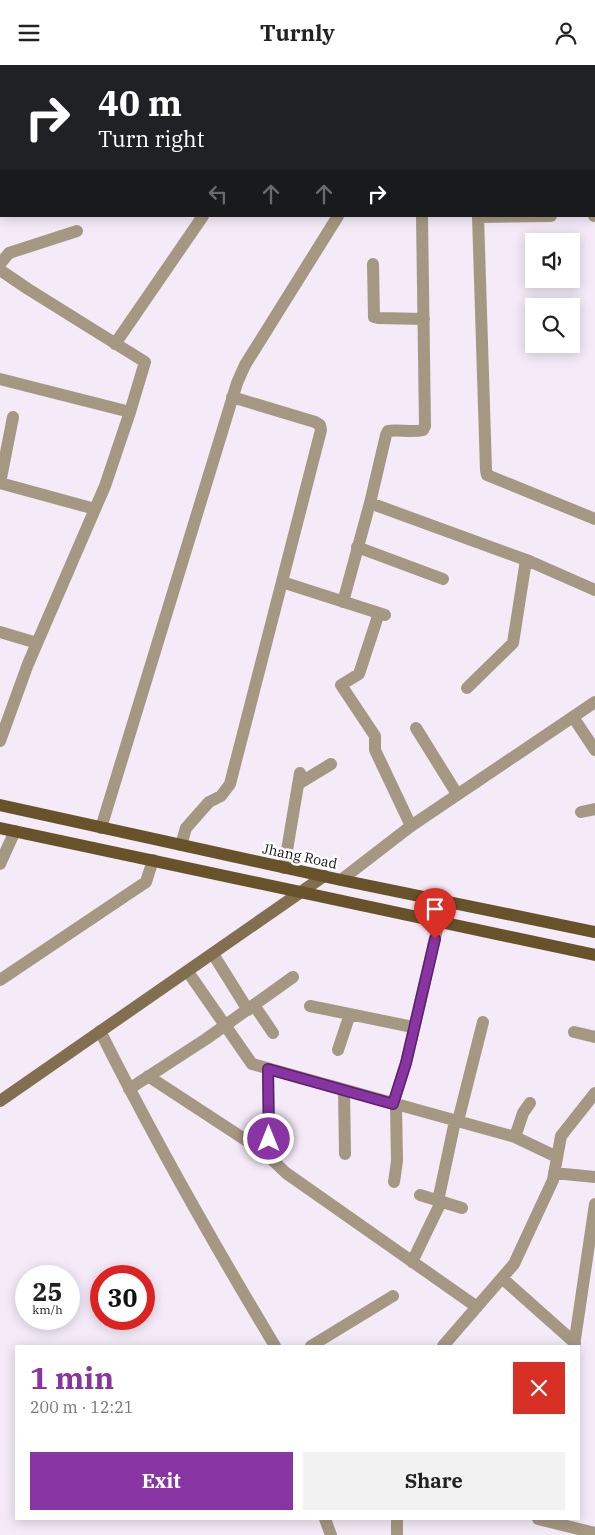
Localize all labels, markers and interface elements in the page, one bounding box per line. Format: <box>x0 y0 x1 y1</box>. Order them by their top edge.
text: Turnly <box>260 18 335 47</box>
icon: menu <box>15 19 43 47</box>
icon: person <box>552 19 580 47</box>
text: 40 m <box>98 80 182 126</box>
icon: right <box>15 85 80 150</box>
text: Turn right <box>98 124 205 153</box>
icon: left <box>204 180 232 208</box>
icon: ahead <box>257 180 285 208</box>
icon: ahead <box>310 180 338 208</box>
icon: right <box>363 180 391 208</box>
map controls <box>525 233 580 353</box>
button: sound <box>525 233 580 288</box>
button: search <box>525 298 580 353</box>
street label: Jhang Road <box>261 839 340 873</box>
pin <box>414 888 456 939</box>
icon: arrive <box>421 895 449 923</box>
position arrow <box>242 1112 294 1164</box>
speed limit sign: 30 <box>90 1265 155 1330</box>
text: 25 <box>32 1275 63 1308</box>
text: km/h <box>32 1302 63 1317</box>
text: 1 min <box>30 1358 114 1397</box>
button: close <box>513 1362 565 1414</box>
text: 200 m · 12:21 <box>30 1397 133 1417</box>
button: Exit <box>30 1452 293 1510</box>
button: Share <box>303 1452 565 1510</box>

